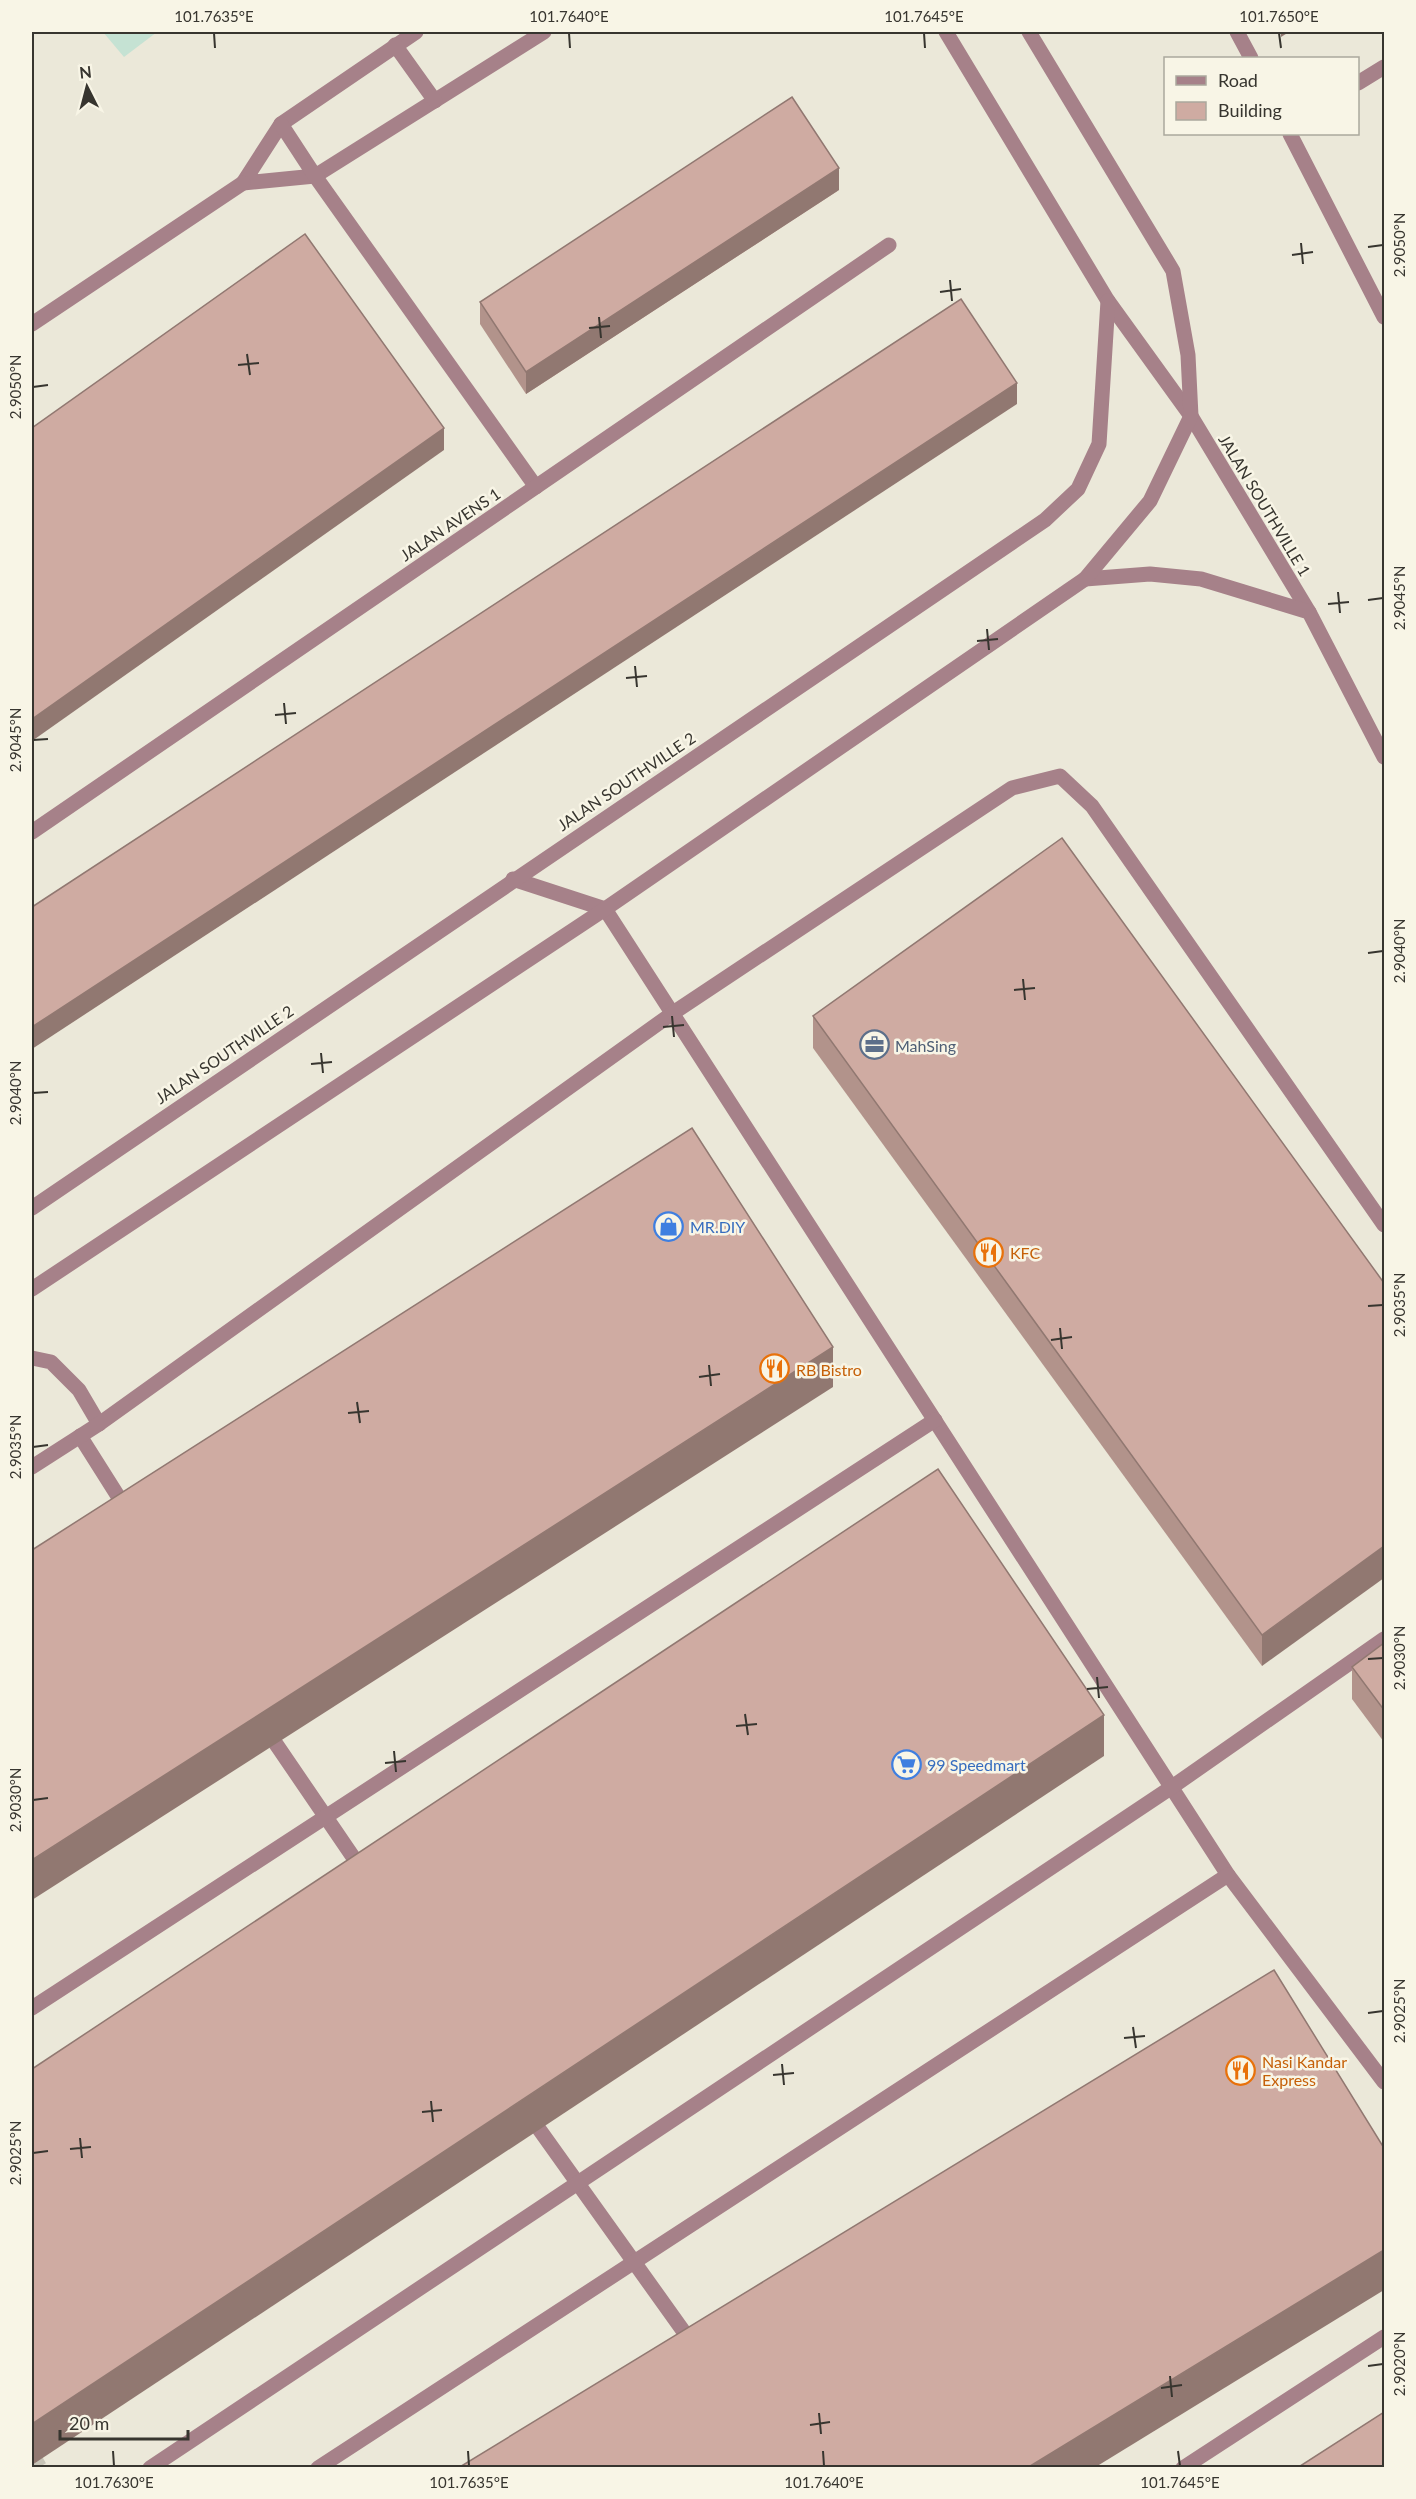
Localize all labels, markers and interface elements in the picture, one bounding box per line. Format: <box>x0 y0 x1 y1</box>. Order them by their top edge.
text: 101.7635°E <box>174 7 254 25</box>
text: 101.7640°E <box>529 7 609 25</box>
text: 101.7645°E <box>884 7 964 25</box>
text: 101.7650°E <box>1239 7 1319 25</box>
north arrow <box>57 57 117 117</box>
legend <box>1164 57 1359 135</box>
text: N <box>78 61 93 82</box>
text: Road <box>1218 69 1258 91</box>
text: Building <box>1218 99 1282 121</box>
text: 2.9050°N <box>1390 213 1408 277</box>
text: 2.9050°N <box>6 355 24 419</box>
street label: JALAN SOUTHVILLE 1 <box>1215 431 1315 579</box>
street label: JALAN AVENS 1 <box>396 484 504 564</box>
text: 2.9045°N <box>1390 566 1408 630</box>
text: 2.9045°N <box>6 708 24 772</box>
street label: JALAN SOUTHVILLE 2 <box>554 728 698 834</box>
text: 2.9040°N <box>1390 919 1408 983</box>
street label: JALAN SOUTHVILLE 2 <box>152 1001 296 1107</box>
office icon: MahSing <box>858 1029 890 1061</box>
place label: MahSing <box>895 1036 956 1055</box>
text: 2.9040°N <box>6 1061 24 1125</box>
shop icon: MR.DIY <box>653 1210 685 1242</box>
place label: MR.DIY <box>690 1217 745 1236</box>
restaurant icon: KFC <box>973 1236 1005 1268</box>
place label: KFC <box>1010 1243 1041 1262</box>
text: 2.9035°N <box>1390 1273 1408 1337</box>
restaurant icon: RB Bistro <box>759 1353 791 1385</box>
place label: RB Bistro <box>796 1360 862 1379</box>
text: 2.9035°N <box>6 1415 24 1479</box>
text: 2.9030°N <box>1390 1626 1408 1690</box>
supermarket icon: 99 Speedmart <box>890 1748 922 1780</box>
place label: 99 Speedmart <box>927 1755 1026 1774</box>
text: 2.9030°N <box>6 1768 24 1832</box>
text: 2.9025°N <box>1390 1979 1408 2043</box>
place label: Nasi Kandar Express <box>1262 2052 1347 2089</box>
restaurant icon: Nasi Kandar Express <box>1225 2054 1257 2086</box>
text: 2.9025°N <box>6 2121 24 2185</box>
text: 2.9020°N <box>1390 2332 1408 2396</box>
scale bar <box>60 2403 188 2441</box>
text: 20 m <box>69 2412 109 2434</box>
text: 101.7630°E <box>74 2473 154 2491</box>
text: 101.7635°E <box>429 2473 509 2491</box>
text: 101.7640°E <box>784 2473 864 2491</box>
text: 101.7645°E <box>1140 2473 1220 2491</box>

